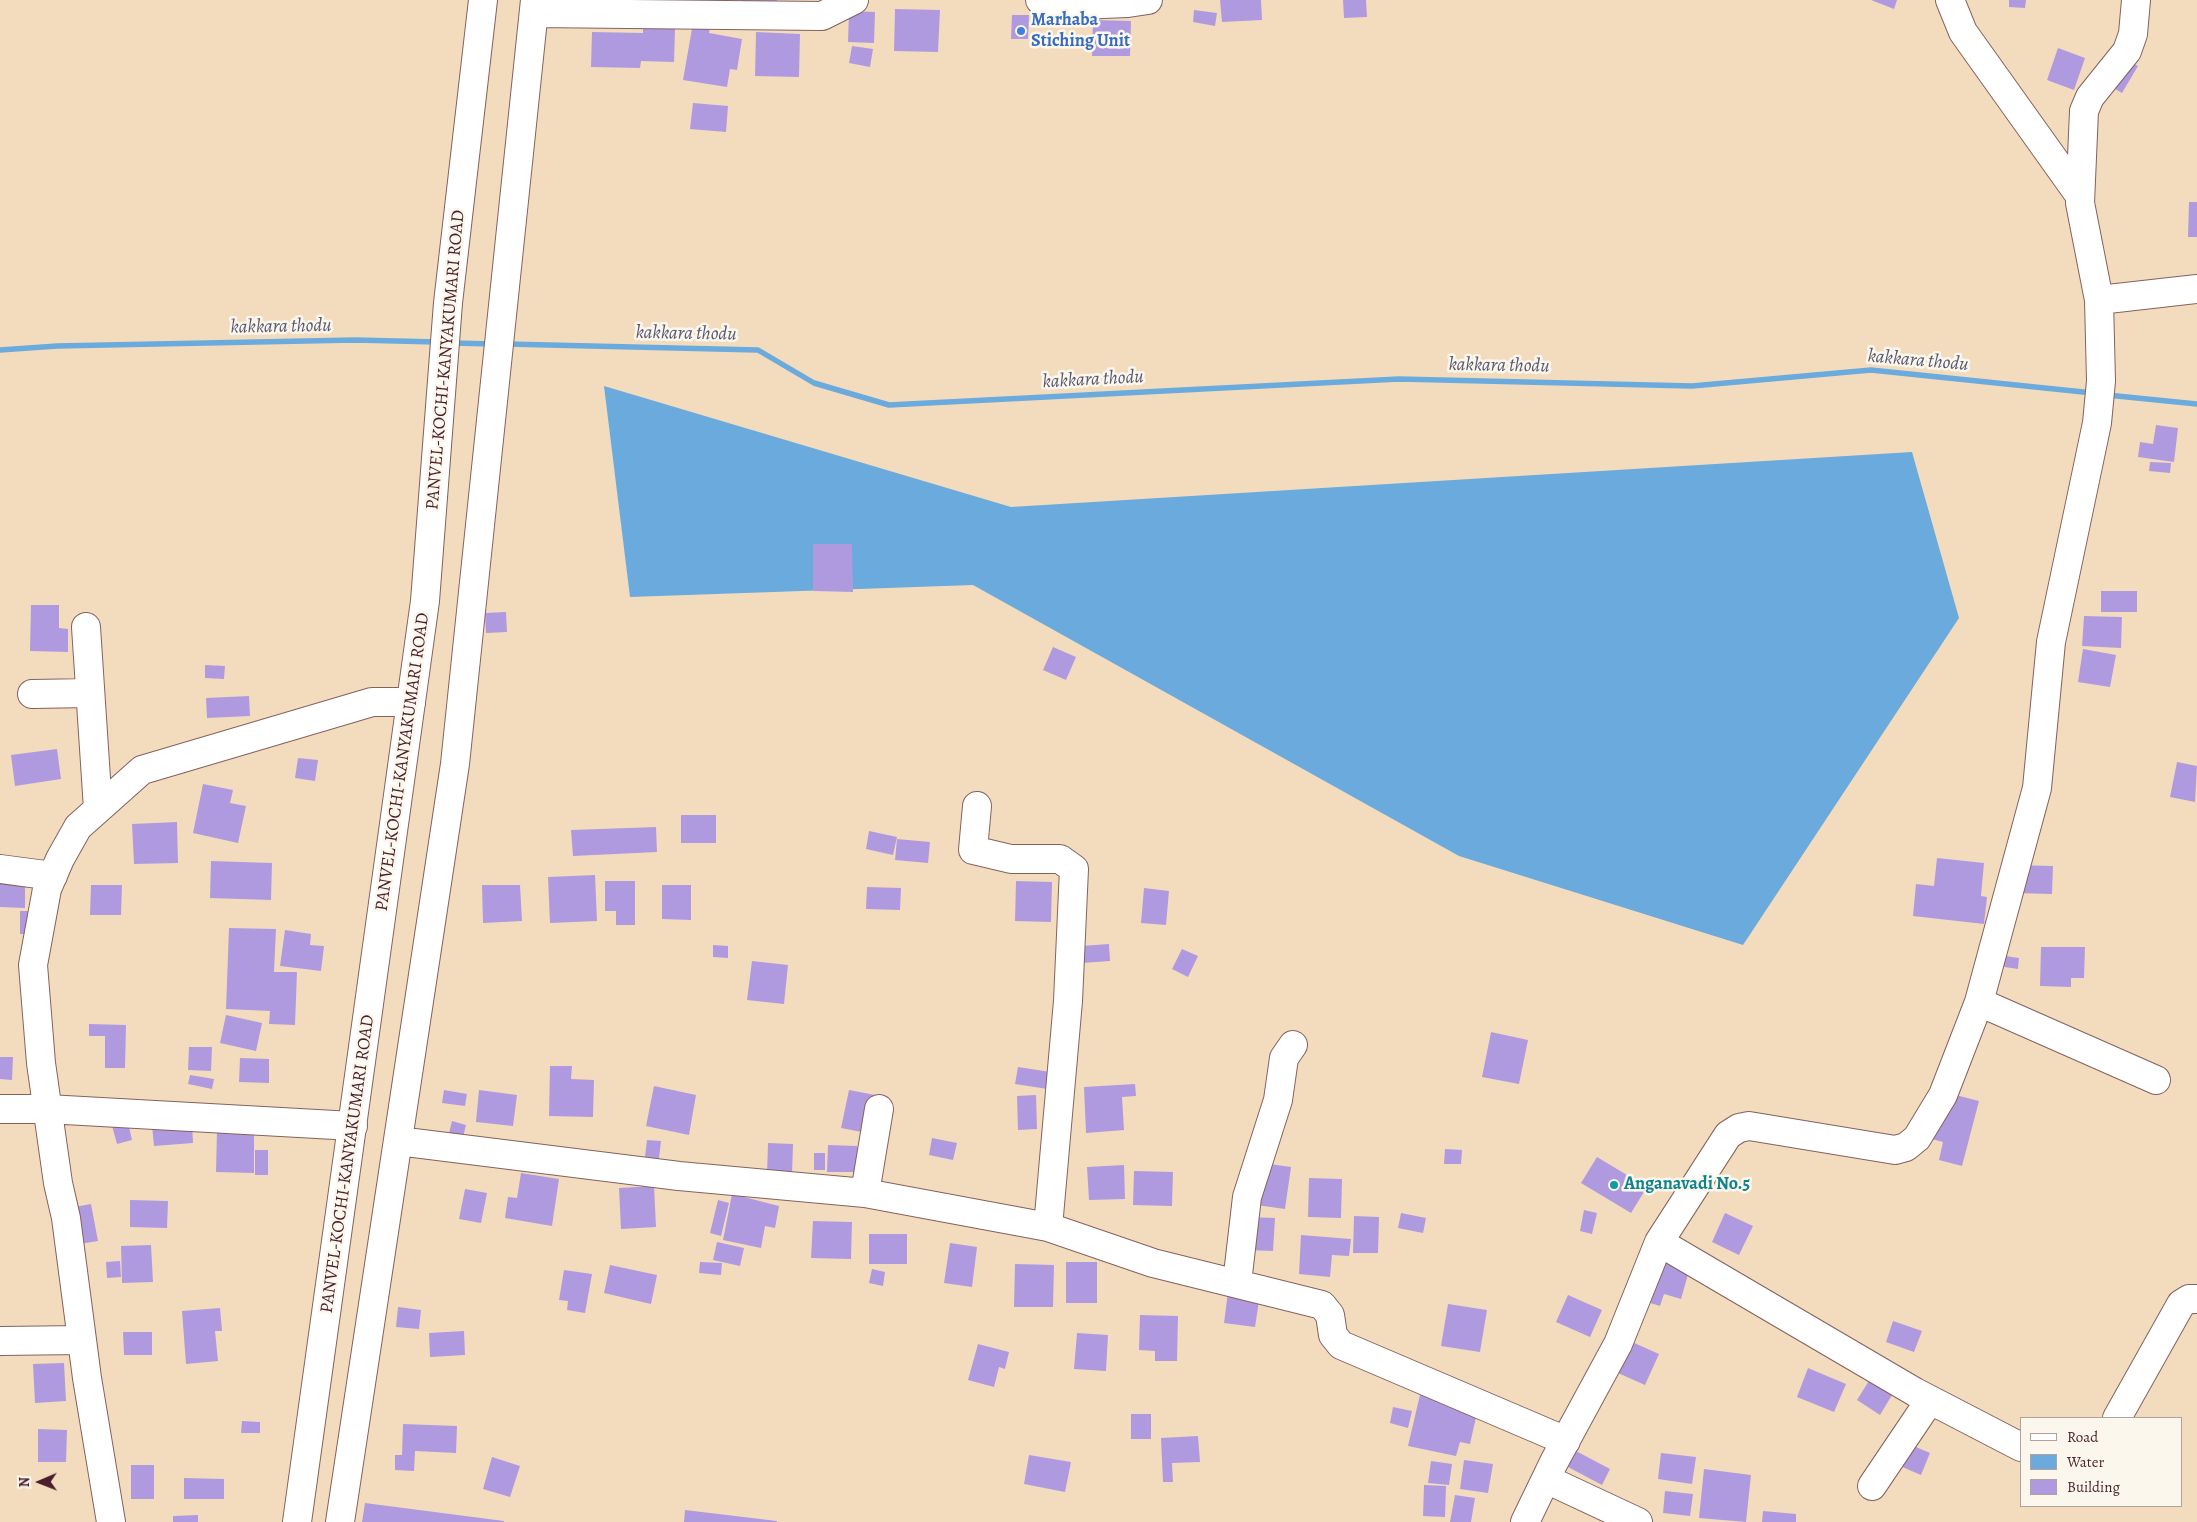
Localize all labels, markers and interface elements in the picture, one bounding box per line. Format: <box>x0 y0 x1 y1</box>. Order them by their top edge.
place label: Marhaba Stiching Unit <box>1031 10 1130 52</box>
marker: Marhaba Stiching Unit <box>1015 25 1027 37</box>
street label: PANVEL-KOCHI-KANYAKUMARI ROAD <box>422 209 470 511</box>
water label: kakkara thodu <box>230 315 332 339</box>
water label: kakkara thodu <box>635 322 737 346</box>
water label: kakkara thodu <box>1867 345 1969 377</box>
water label: kakkara thodu <box>1448 354 1550 378</box>
water label: kakkara thodu <box>1042 366 1144 394</box>
street label: PANVEL-KOCHI-KANYAKUMARI ROAD <box>371 611 435 913</box>
street label: PANVEL-KOCHI-KANYAKUMARI ROAD <box>316 1013 380 1315</box>
place label: Anganavadi No.5 <box>1624 1174 1750 1196</box>
marker: Anganavadi No.5 <box>1608 1179 1620 1191</box>
legend <box>2020 1417 2182 1507</box>
text: Road <box>2067 1427 2098 1447</box>
text: Water <box>2067 1452 2104 1472</box>
north arrow <box>15 1457 65 1507</box>
text: N <box>15 1477 34 1488</box>
text: Building <box>2067 1477 2120 1497</box>

